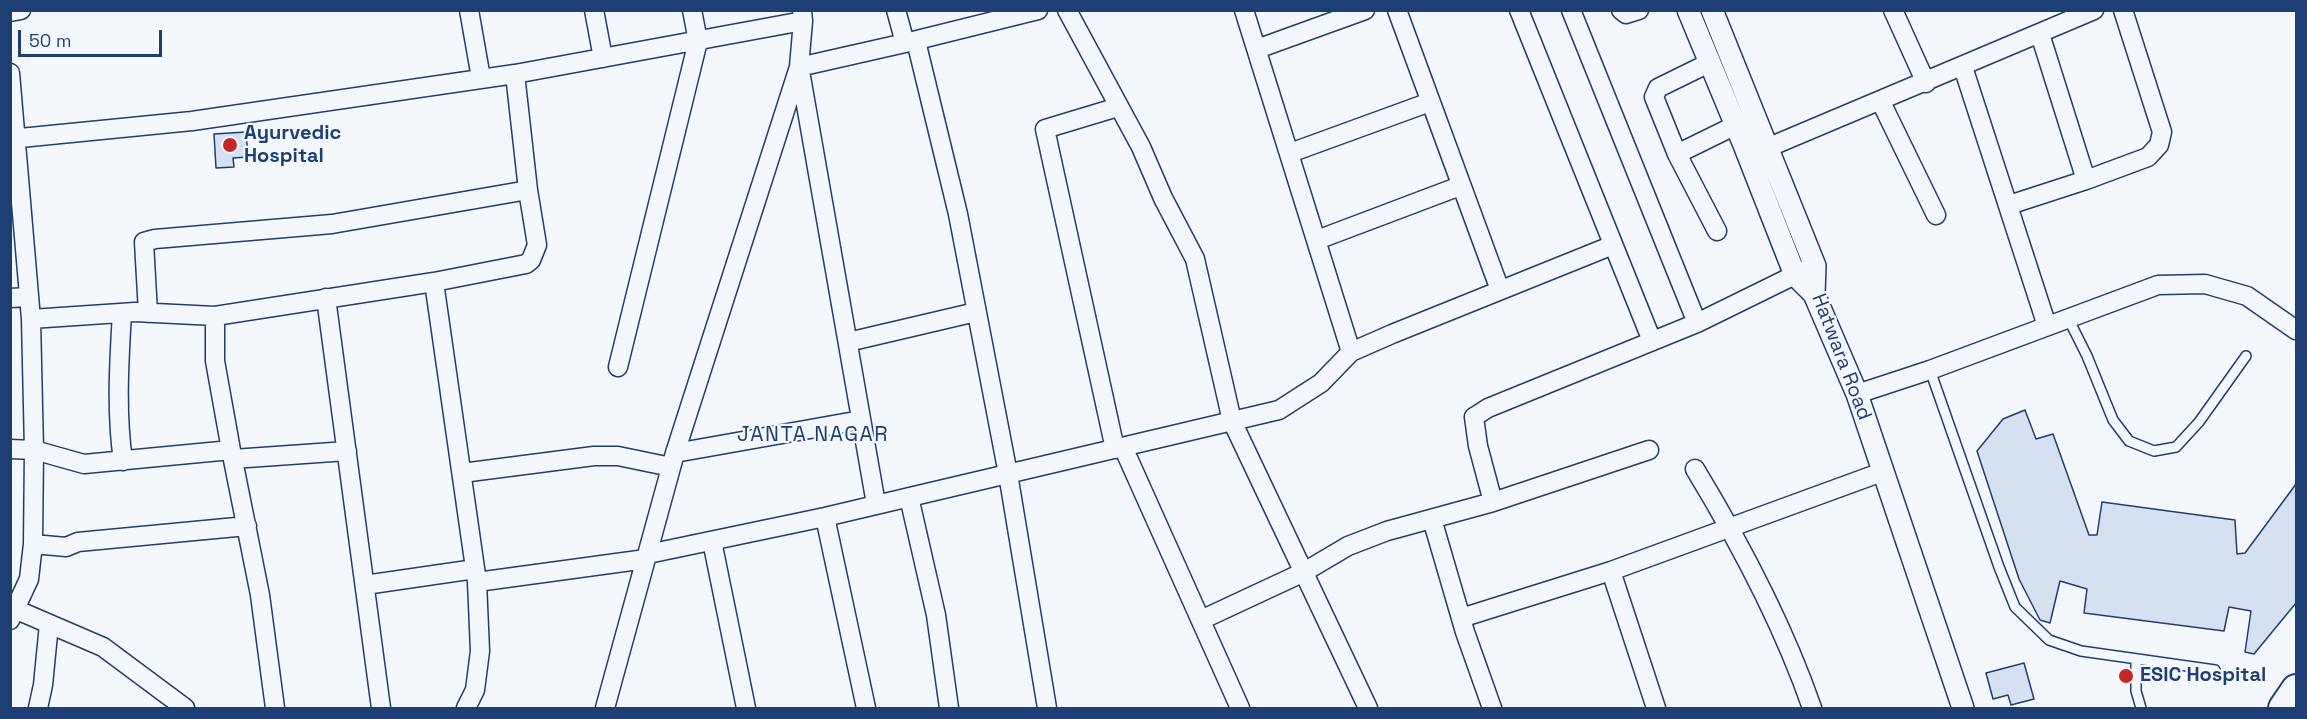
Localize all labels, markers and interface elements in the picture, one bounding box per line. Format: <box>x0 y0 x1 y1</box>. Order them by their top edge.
scale bar <box>21 18 165 56</box>
text: 50 m <box>29 29 71 52</box>
place label: Ayurvedic Hospital <box>244 122 341 169</box>
marker: Ayurvedic Hospital <box>221 136 239 154</box>
street label: Hatwara Road <box>1806 290 1876 424</box>
district label: JANTA NAGAR <box>737 422 889 448</box>
place label: ESIC Hospital <box>2140 664 2266 688</box>
marker: ESIC Hospital <box>2117 667 2135 685</box>

